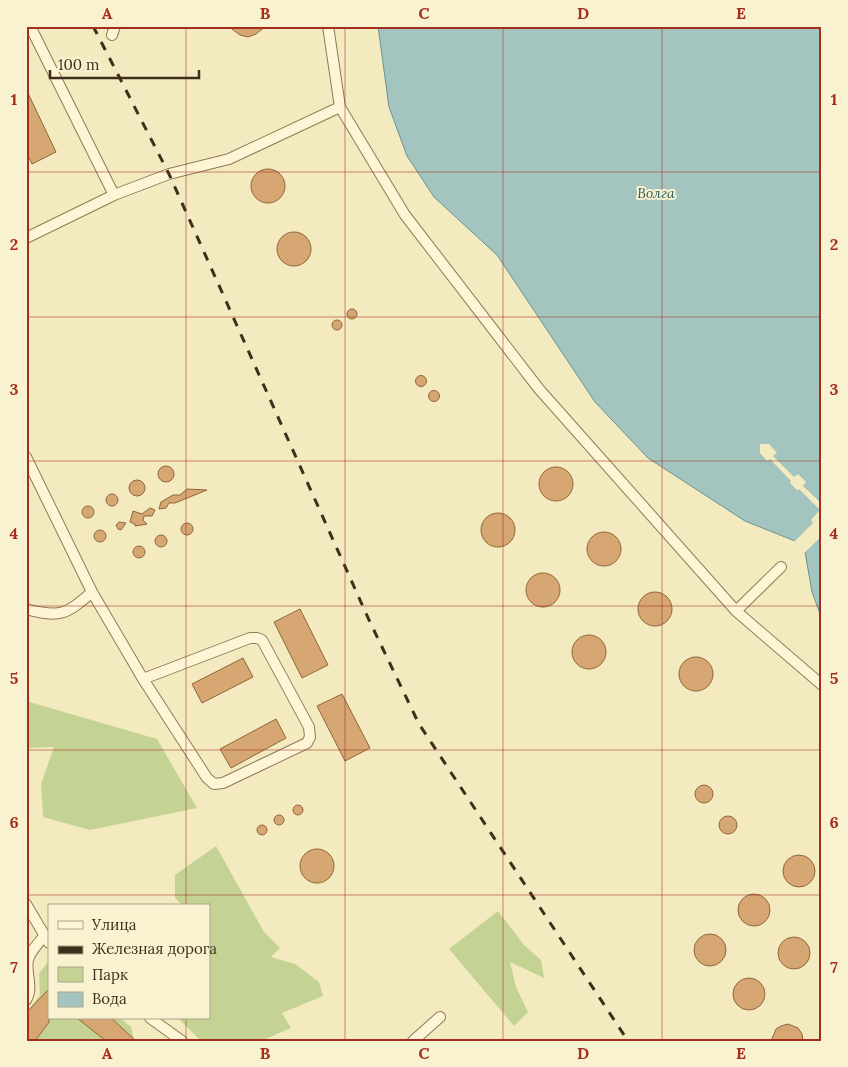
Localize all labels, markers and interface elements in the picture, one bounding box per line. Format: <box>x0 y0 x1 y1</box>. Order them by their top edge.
text: A <box>102 3 113 23</box>
text: B <box>260 3 271 23</box>
text: C <box>418 3 430 23</box>
text: D <box>577 3 589 23</box>
text: E <box>736 3 746 23</box>
scale bar <box>50 48 199 80</box>
text: 100 m <box>58 55 99 74</box>
text: 1 <box>11 89 17 109</box>
text: 1 <box>831 89 837 109</box>
water label: Волга <box>637 184 675 202</box>
text: 2 <box>10 234 18 254</box>
text: 2 <box>830 234 838 254</box>
text: 3 <box>10 379 19 399</box>
text: 3 <box>830 379 839 399</box>
text: 4 <box>10 523 19 543</box>
text: 4 <box>830 523 839 543</box>
text: 5 <box>10 668 19 688</box>
text: 5 <box>830 668 839 688</box>
text: 6 <box>9 812 19 832</box>
text: 6 <box>829 812 839 832</box>
legend <box>48 904 210 1020</box>
text: Улица <box>91 915 137 934</box>
text: Железная дорога <box>92 939 217 958</box>
text: 7 <box>10 957 18 977</box>
text: 7 <box>830 957 838 977</box>
text: Парк <box>92 965 128 984</box>
text: Вода <box>92 989 127 1008</box>
text: A <box>102 1043 113 1063</box>
text: B <box>260 1043 271 1063</box>
text: C <box>418 1043 430 1063</box>
text: D <box>577 1043 589 1063</box>
text: E <box>736 1043 746 1063</box>

